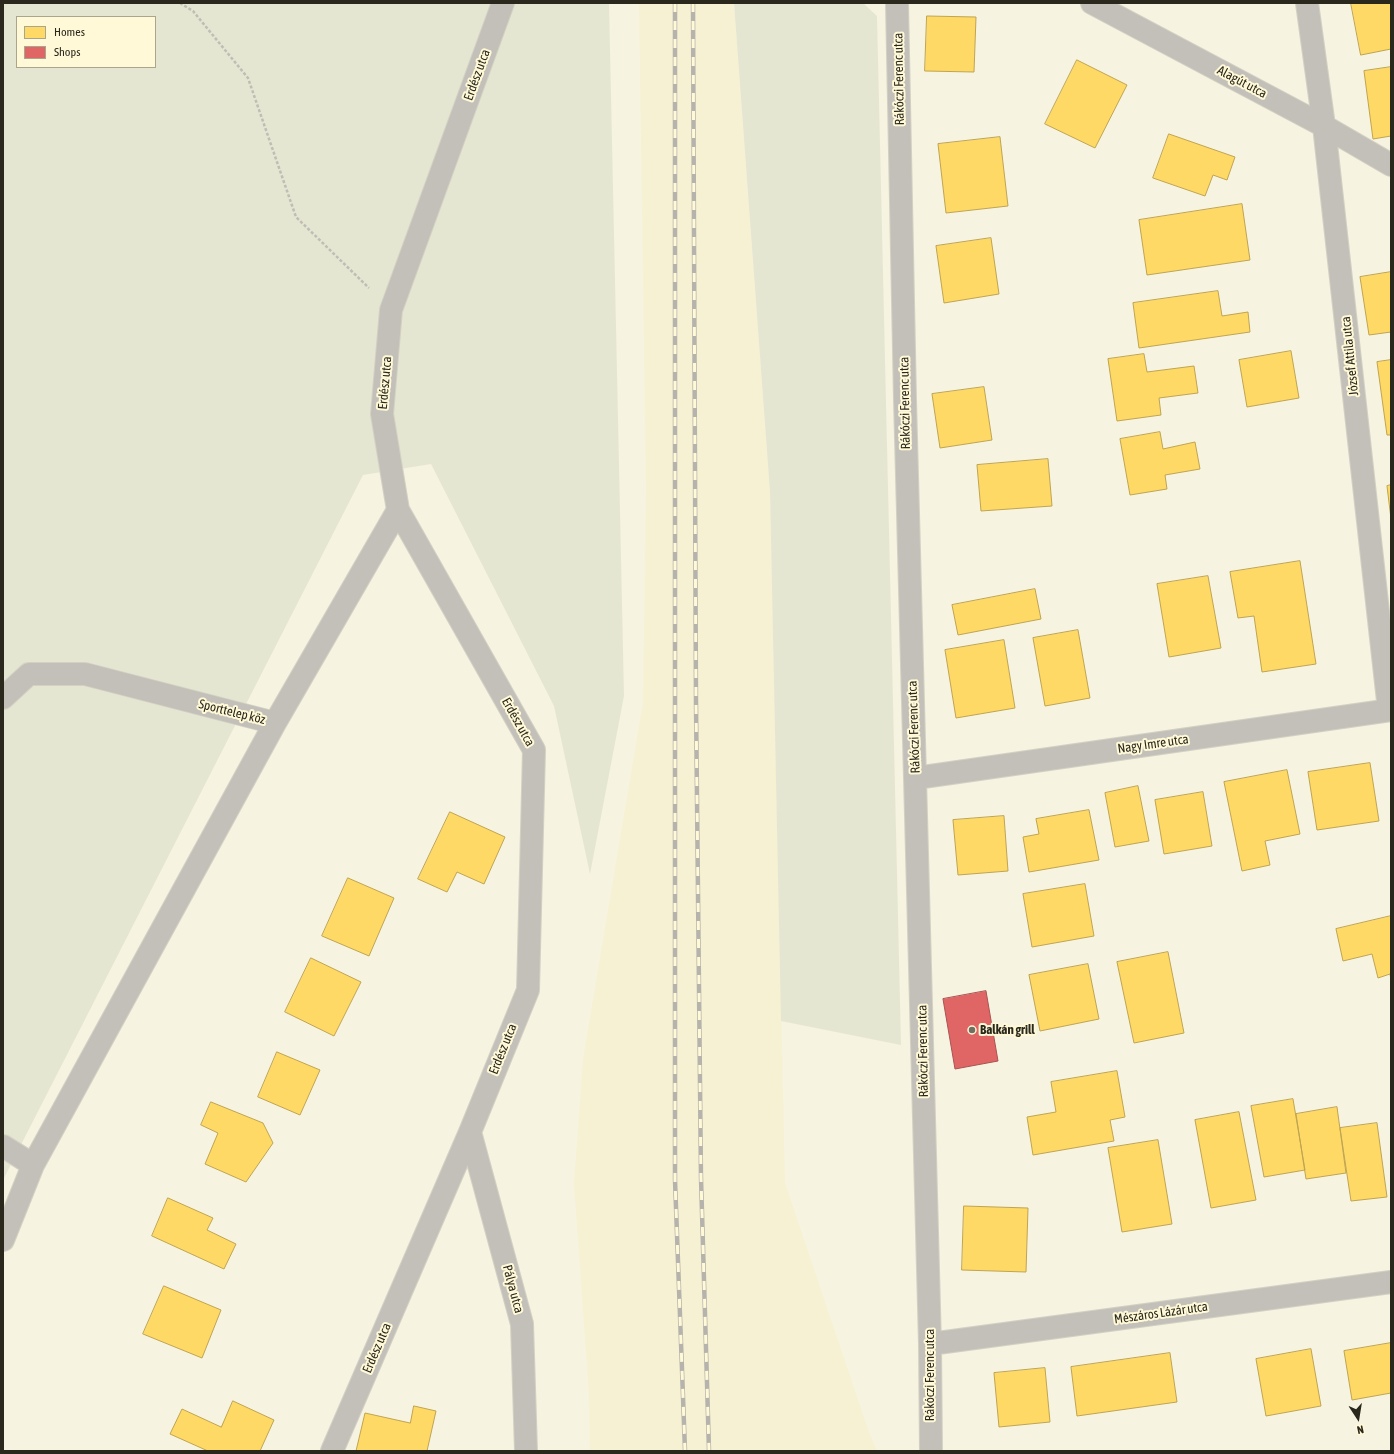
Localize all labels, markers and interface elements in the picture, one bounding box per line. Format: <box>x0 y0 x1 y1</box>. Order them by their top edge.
legend <box>16 16 156 68</box>
text: Homes <box>54 25 85 39</box>
street label: Rákóczi Ferenc utca <box>890 33 908 125</box>
text: Shops <box>54 45 80 59</box>
street label: Erdész utca <box>461 47 493 103</box>
street label: Alagút utca <box>1214 62 1270 102</box>
street label: József Attila utca <box>1338 316 1362 396</box>
street label: Erdész utca <box>375 356 395 410</box>
street label: Rákóczi Ferenc utca <box>896 357 914 449</box>
street label: Rákóczi Ferenc utca <box>905 680 923 774</box>
street label: Erdész utca <box>498 695 538 749</box>
street label: Sporttelep köz <box>197 696 267 728</box>
street label: Nagy Imre utca <box>1117 731 1189 757</box>
street label: Rákóczi Ferenc utca <box>914 1005 932 1097</box>
street label: Erdész utca <box>486 1021 520 1077</box>
place label: Balkán grill <box>980 1022 1035 1038</box>
marker: Balkán grill <box>967 1025 977 1035</box>
street label: Pálya utca <box>499 1263 527 1315</box>
street label: Mészáros Lázár utca <box>1113 1299 1209 1327</box>
street label: Erdész utca <box>359 1320 395 1376</box>
street label: Rákóczi Ferenc utca <box>922 1329 938 1421</box>
north arrow <box>1338 1398 1378 1438</box>
text: N <box>1356 1423 1365 1436</box>

